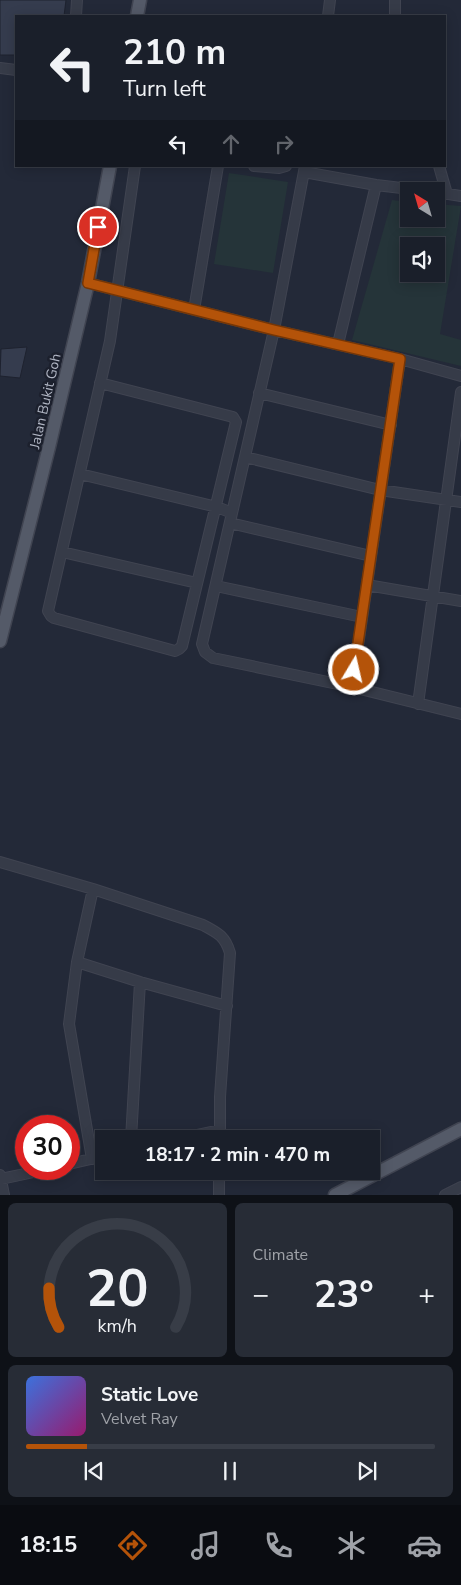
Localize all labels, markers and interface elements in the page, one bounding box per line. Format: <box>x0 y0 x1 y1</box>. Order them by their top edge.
text: 210 m <box>123 29 226 76</box>
icon: left <box>40 35 105 100</box>
text: Turn left <box>123 74 206 104</box>
icon: left <box>164 130 192 158</box>
icon: ahead <box>217 130 245 158</box>
icon: right <box>270 130 298 158</box>
north arrow <box>400 182 445 228</box>
map controls <box>400 182 445 282</box>
pin <box>77 206 119 248</box>
icon: arrive <box>84 213 112 241</box>
button: sound <box>400 237 445 282</box>
street label: Jalan Bukit Goh <box>25 352 66 452</box>
position arrow <box>327 643 379 695</box>
speed limit sign: 30 <box>15 1115 80 1180</box>
text: 18:17 · 2 min · 470 m <box>145 1142 330 1168</box>
text: Climate <box>253 1244 308 1266</box>
text: 20 <box>86 1253 148 1324</box>
text: 23° <box>314 1269 374 1320</box>
text: − <box>253 1276 269 1314</box>
text: + <box>418 1276 435 1314</box>
text: km/h <box>98 1314 137 1338</box>
text: Static Love <box>101 1382 198 1408</box>
text: Velvet Ray <box>101 1408 178 1430</box>
icon: previous <box>80 1457 108 1485</box>
icon: pause <box>216 1457 244 1485</box>
icon: next <box>353 1457 381 1485</box>
icon: directions <box>115 1528 150 1563</box>
icon: music <box>188 1528 223 1563</box>
icon: phone <box>261 1528 296 1563</box>
icon: climate <box>334 1528 369 1563</box>
icon: car <box>407 1528 442 1563</box>
text: 18:15 <box>19 1530 77 1560</box>

